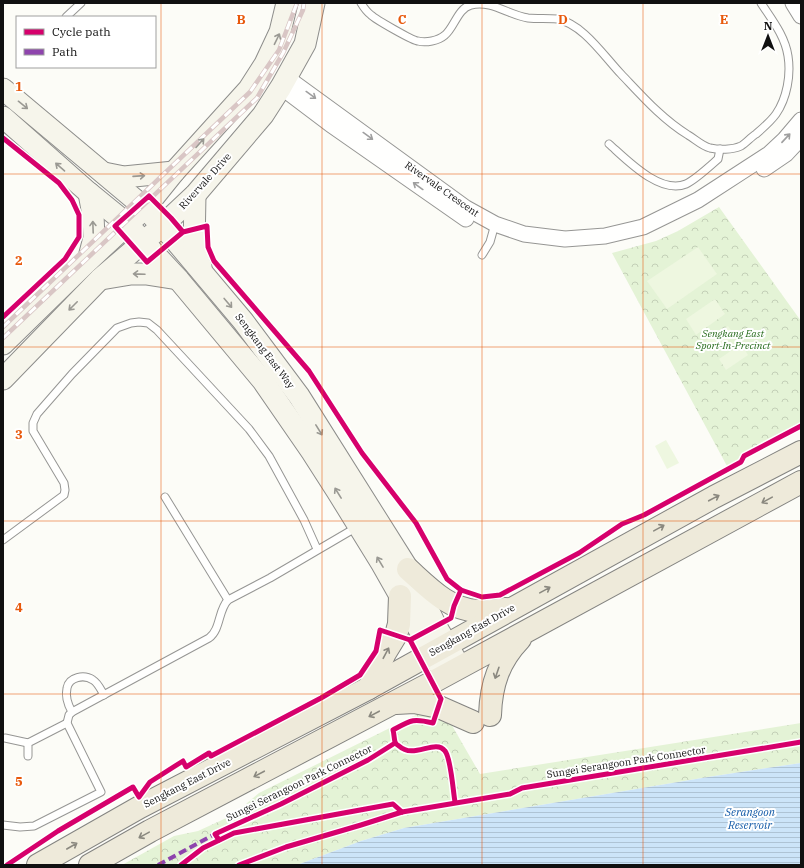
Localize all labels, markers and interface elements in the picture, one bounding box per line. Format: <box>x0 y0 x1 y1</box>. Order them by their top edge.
text: B <box>236 11 246 28</box>
text: C <box>398 11 407 28</box>
text: D <box>558 11 568 28</box>
text: E <box>720 11 728 28</box>
legend <box>16 16 156 68</box>
north arrow <box>748 16 788 56</box>
text: N <box>764 19 773 33</box>
text: Cycle path <box>52 24 111 39</box>
one-way arrow <box>274 33 281 45</box>
text: Path <box>52 44 78 59</box>
text: 1 <box>15 78 23 95</box>
one-way arrow <box>305 90 316 99</box>
one-way arrow <box>17 101 28 109</box>
one-way arrow <box>362 131 373 140</box>
one-way arrow <box>781 133 790 144</box>
one-way arrow <box>196 138 205 148</box>
street label: Rivervale Drive <box>176 150 234 212</box>
street label: Rivervale Crescent <box>402 158 482 220</box>
one-way arrow <box>56 163 66 172</box>
one-way arrow <box>132 172 145 179</box>
one-way arrow <box>412 182 423 190</box>
one-way arrow <box>89 221 97 234</box>
text: 2 <box>15 252 23 269</box>
one-way arrow <box>133 270 146 278</box>
one-way arrow <box>224 298 233 309</box>
one-way arrow <box>68 301 78 311</box>
street label: Sengkang East Way <box>232 311 298 392</box>
park label: Sengkang East Sport-In-Precinct <box>695 327 771 352</box>
one-way arrow <box>316 424 324 436</box>
text: 3 <box>15 426 23 443</box>
one-way arrow <box>334 488 342 499</box>
one-way arrow <box>707 494 719 501</box>
one-way arrow <box>761 497 773 505</box>
one-way arrow <box>653 524 665 531</box>
one-way arrow <box>376 556 384 568</box>
one-way arrow <box>539 586 551 594</box>
text: 4 <box>15 599 23 616</box>
street label: Sengkang East Drive <box>427 601 517 659</box>
one-way arrow <box>383 647 390 659</box>
one-way arrow <box>493 667 501 679</box>
one-way arrow <box>368 710 380 718</box>
street label: Sungei Serangoon Park Connector <box>224 742 375 824</box>
street label: Sungei Serangoon Park Connector <box>546 743 707 781</box>
street label: Sengkang East Drive <box>141 755 233 811</box>
one-way arrow <box>253 771 265 778</box>
text: 5 <box>15 773 23 790</box>
water label: Serangoon Reservoir <box>724 805 776 832</box>
one-way arrow <box>138 831 150 839</box>
one-way arrow <box>66 841 78 849</box>

